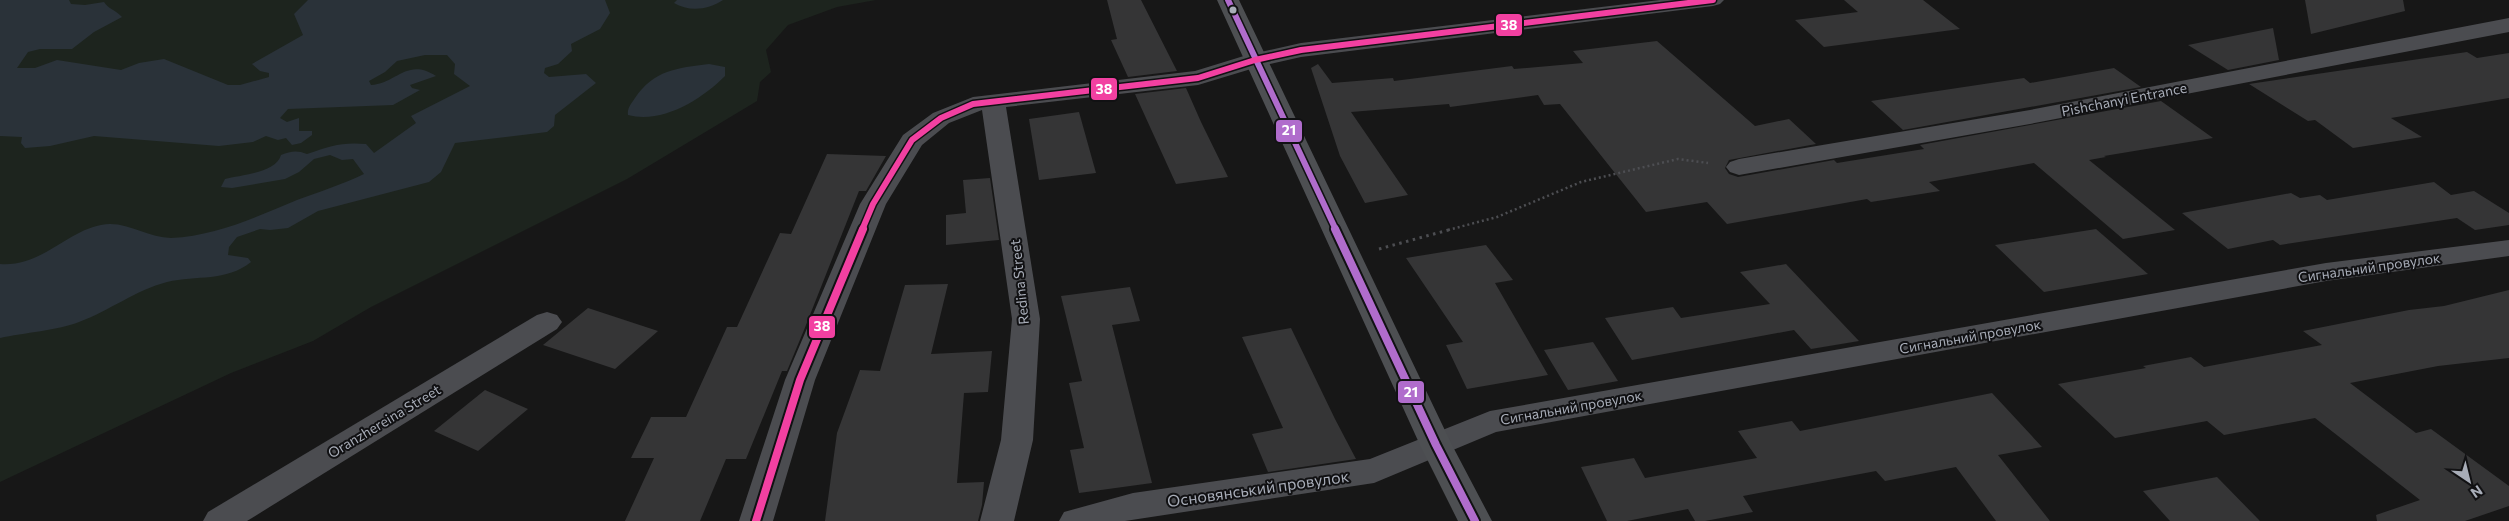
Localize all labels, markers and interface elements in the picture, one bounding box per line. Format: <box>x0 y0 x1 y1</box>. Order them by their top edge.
unlabelled marker <box>1228 5 1238 15</box>
line badge: 38 <box>1495 13 1523 37</box>
text: 38 <box>1501 16 1518 33</box>
line badge: 38 <box>1090 77 1118 101</box>
street label: Pishchanyi Entrance <box>2060 78 2188 120</box>
text: 38 <box>1096 80 1113 97</box>
line badge: 21 <box>1275 119 1303 143</box>
text: 21 <box>1282 121 1296 138</box>
street label: Redina Street <box>1006 238 1032 325</box>
street label: Сигнальний провулок <box>2297 249 2442 285</box>
line badge: 38 <box>808 315 836 339</box>
street label: Сигнальний провулок <box>1898 315 2043 357</box>
text: 38 <box>814 317 831 334</box>
street label: Oranzhereina Street <box>325 380 444 461</box>
line badge: 21 <box>1397 380 1425 404</box>
text: 21 <box>1404 383 1418 400</box>
street label: Сигнальний провулок <box>1499 386 1644 428</box>
north arrow <box>2444 456 2494 506</box>
street label: Основянський провулок <box>1166 466 1351 510</box>
text: N <box>2468 482 2486 502</box>

